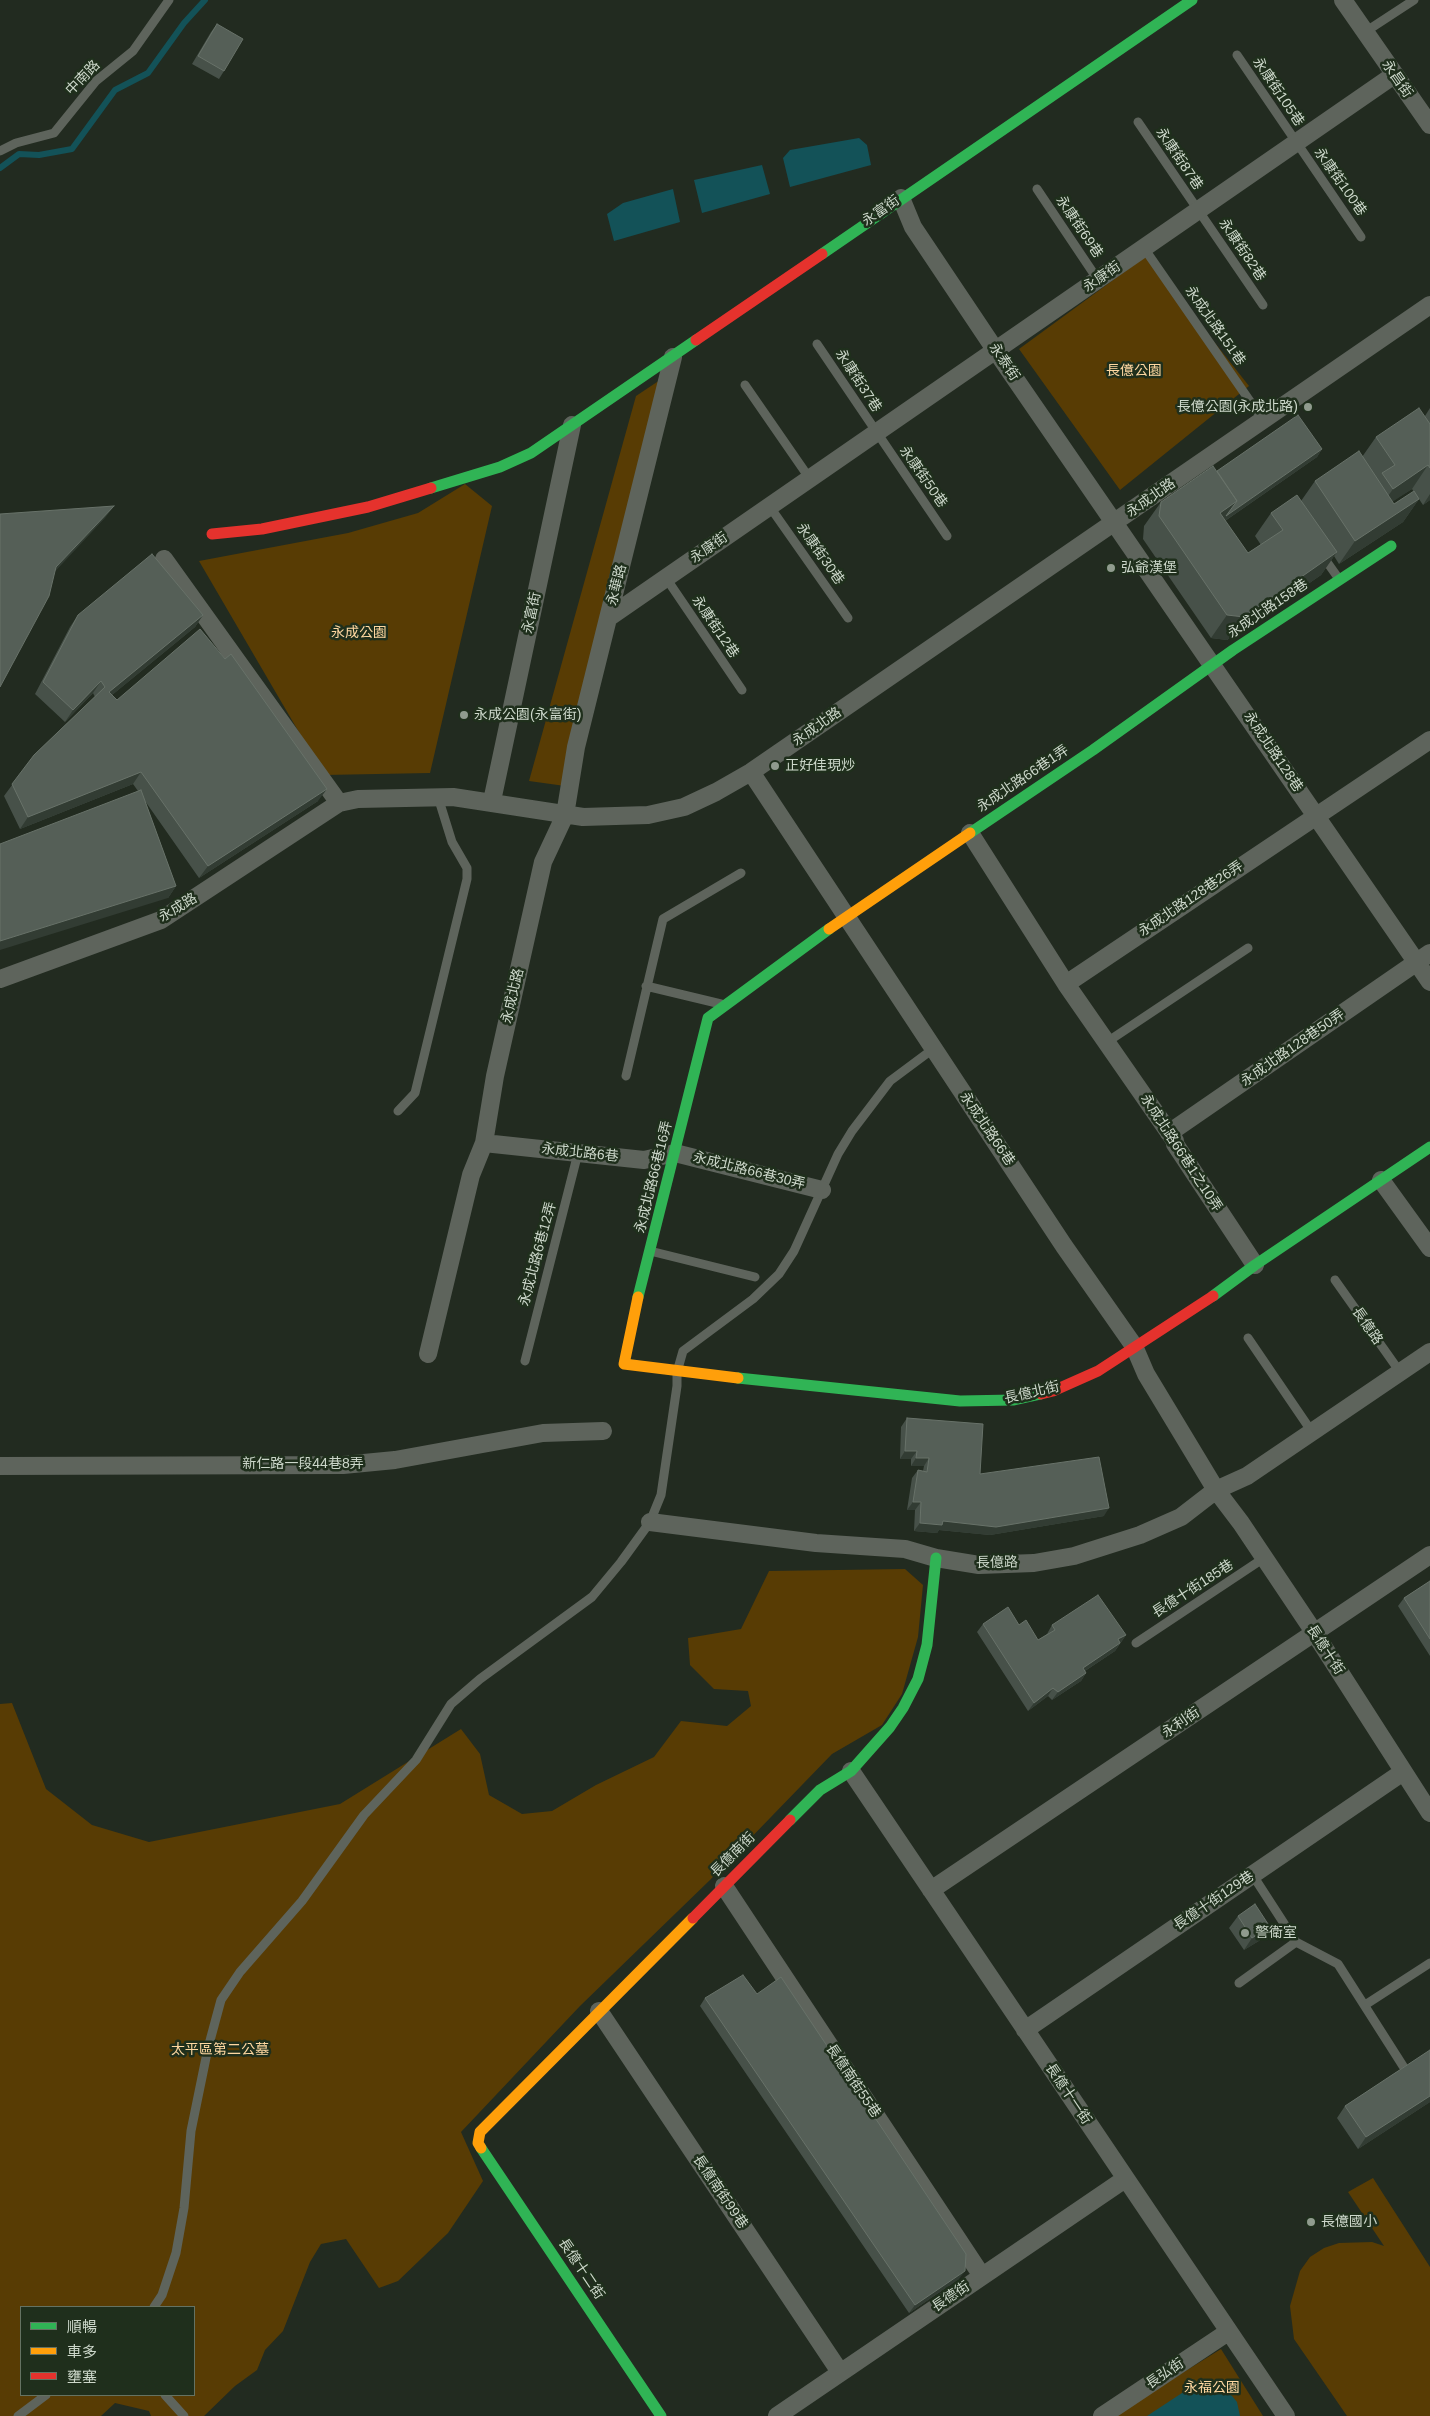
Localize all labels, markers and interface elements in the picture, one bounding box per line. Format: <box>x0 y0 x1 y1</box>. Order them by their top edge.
street label: 永康街105巷 <box>1249 54 1307 130</box>
street label: 中南路 <box>62 57 104 99</box>
street label: 永昌街 <box>1378 57 1416 101</box>
street label: 永康街87巷 <box>1152 125 1206 193</box>
street label: 永康街100巷 <box>1310 145 1370 219</box>
street label: 永富街 <box>859 192 903 230</box>
street label: 永康街69巷 <box>1052 193 1106 261</box>
street label: 永康街82巷 <box>1215 216 1269 284</box>
street label: 永康街 <box>1080 258 1124 296</box>
street label: 永成北路151巷 <box>1181 283 1249 369</box>
street label: 永泰街 <box>985 340 1023 384</box>
street label: 永康街37巷 <box>831 346 885 416</box>
park label: 長億公園 <box>1106 363 1162 379</box>
place label: 長億公園(永成北路) <box>1177 399 1298 415</box>
marker: 長億公園(永成北路) <box>1302 401 1314 413</box>
street label: 永康街50巷 <box>896 443 950 511</box>
street label: 永成北路 <box>1123 475 1179 521</box>
street label: 永康街30巷 <box>793 520 847 588</box>
street label: 永康街 <box>687 529 731 567</box>
place label: 弘爺漢堡 <box>1121 560 1177 576</box>
marker: 弘爺漢堡 <box>1105 562 1117 574</box>
street label: 永華路 <box>604 563 630 607</box>
street label: 永成北路158巷 <box>1225 576 1311 642</box>
street label: 永富街 <box>519 591 545 635</box>
street label: 永康街12巷 <box>688 593 742 661</box>
park label: 永成公園 <box>331 625 387 641</box>
street label: 永成北路 <box>789 704 845 750</box>
place label: 永成公園(永富街) <box>474 707 581 723</box>
marker: 永成公園(永富街) <box>458 709 470 721</box>
street label: 永成北路128巷 <box>1240 709 1306 795</box>
street label: 永成北路66巷1弄 <box>974 742 1072 816</box>
place label: 正好佳現炒 <box>785 758 855 774</box>
marker: 正好佳現炒 <box>769 760 781 772</box>
street label: 永成北路128巷26弄 <box>1135 858 1247 940</box>
street label: 永成路 <box>156 890 200 926</box>
street label: 永成北路 <box>499 967 527 1025</box>
street label: 永成北路128巷50弄 <box>1238 1006 1348 1090</box>
street label: 永成北路66巷 <box>956 1089 1018 1169</box>
street label: 永成北路66巷1之10弄 <box>1137 1091 1225 1215</box>
street label: 永成北路66巷16弄 <box>632 1119 676 1235</box>
street label: 永成北路6巷 <box>540 1141 620 1165</box>
street label: 永成北路66巷30弄 <box>691 1149 807 1193</box>
street label: 永成北路6巷12弄 <box>516 1200 560 1308</box>
street label: 長億路 <box>1348 1304 1386 1348</box>
street label: 長億北街 <box>1003 1379 1061 1407</box>
street label: 新仁路一段44巷8弄 <box>242 1456 364 1472</box>
street label: 長億路 <box>976 1554 1018 1572</box>
street label: 長億十街185巷 <box>1149 1557 1237 1621</box>
street label: 長億十街 <box>1303 1622 1347 1678</box>
street label: 永利街 <box>1159 1704 1203 1742</box>
street label: 長億南街 <box>707 1829 759 1881</box>
street label: 長億十街129巷 <box>1171 1868 1257 1934</box>
place label: 警衛室 <box>1255 1925 1297 1941</box>
marker: 警衛室 <box>1239 1927 1251 1939</box>
street label: 長億南街55巷 <box>822 2041 884 2121</box>
park label: 太平區第二公墓 <box>171 2042 269 2058</box>
street label: 長億十一街 <box>1041 2060 1095 2128</box>
street label: 長億南街99巷 <box>689 2152 751 2232</box>
place label: 長億國小 <box>1321 2214 1377 2230</box>
marker: 長億國小 <box>1305 2216 1317 2228</box>
street label: 長億十二街 <box>554 2235 608 2303</box>
street label: 長德街 <box>929 2278 973 2316</box>
legend <box>20 2306 195 2396</box>
text: 順暢 <box>67 2318 97 2335</box>
text: 車多 <box>67 2343 97 2360</box>
street label: 長弘街 <box>1143 2355 1187 2393</box>
text: 壅塞 <box>67 2368 97 2385</box>
park label: 永福公園 <box>1184 2380 1240 2396</box>

